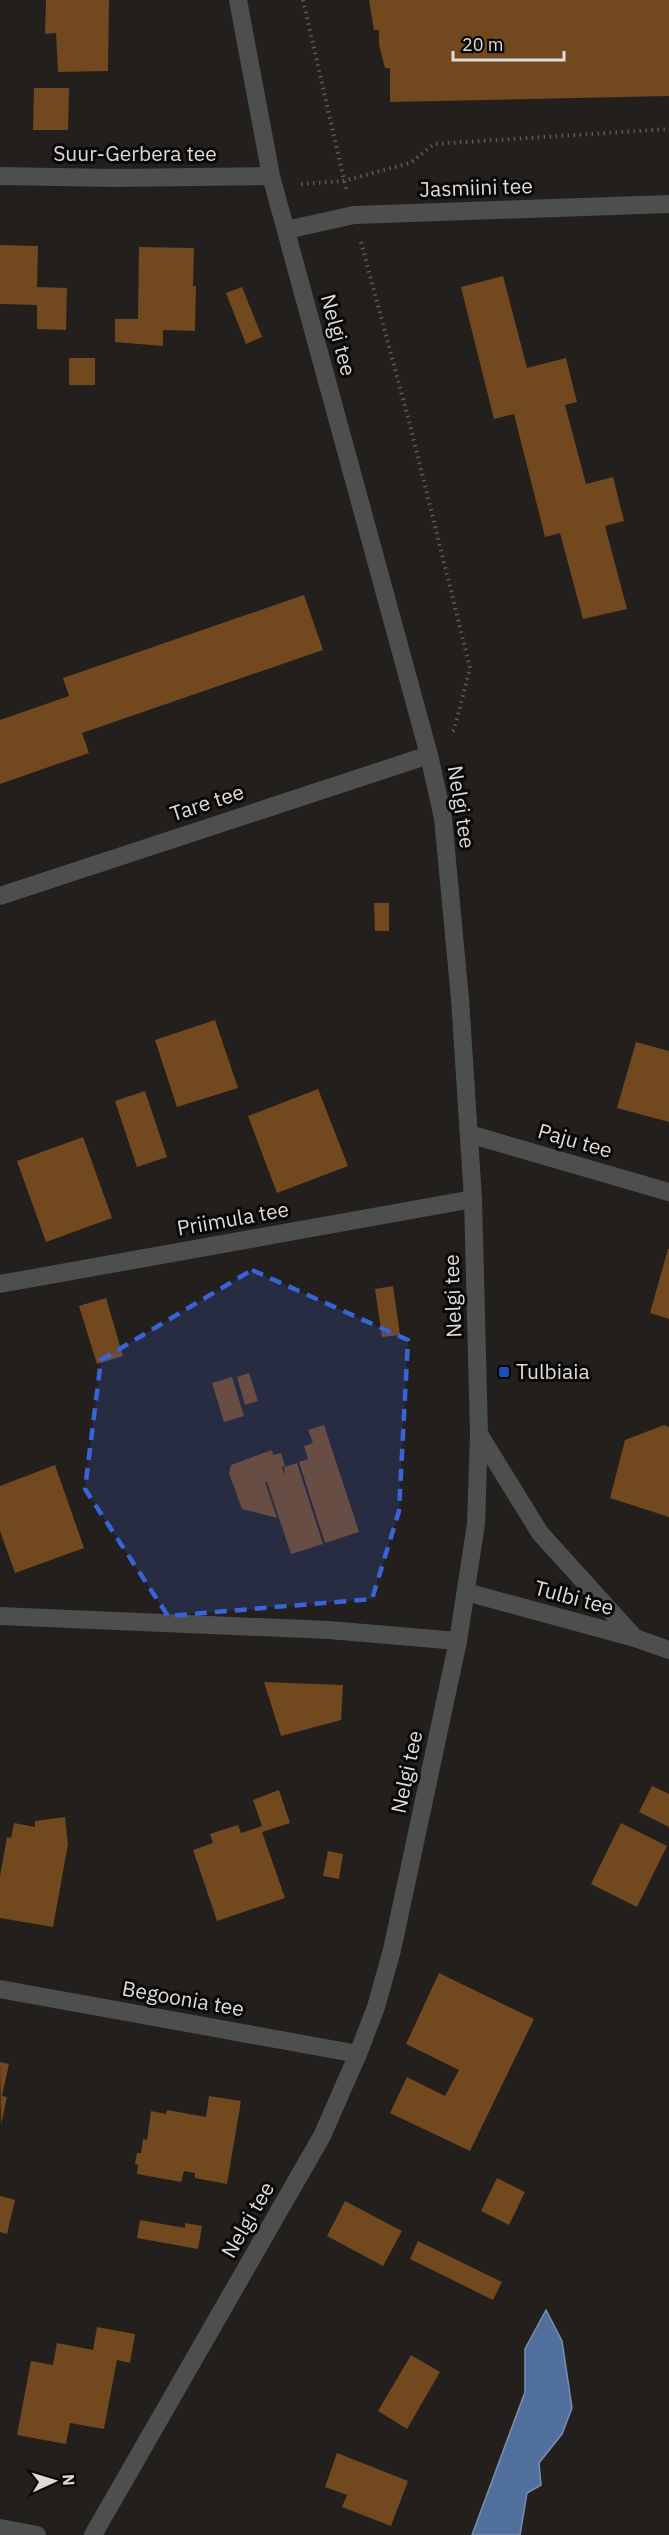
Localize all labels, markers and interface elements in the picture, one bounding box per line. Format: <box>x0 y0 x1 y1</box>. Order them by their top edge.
scale bar <box>453 24 564 62</box>
text: 20 m <box>462 33 504 56</box>
street label: Suur-Gerbera tee <box>53 139 217 167</box>
street label: Jasmiini tee <box>419 171 533 203</box>
street label: Nelgi tee <box>315 291 363 379</box>
street label: Nelgi tee <box>442 763 482 850</box>
street label: Tare tee <box>166 777 247 827</box>
street label: Paju tee <box>535 1116 616 1164</box>
street label: Priimula tee <box>175 1194 291 1242</box>
street label: Nelgi tee <box>437 1254 467 1338</box>
place label: Tulbiaia <box>516 1357 590 1385</box>
marker: Tulbiaia <box>497 1365 511 1379</box>
street label: Tulbi tee <box>531 1573 617 1621</box>
street label: Nelgi tee <box>384 1728 428 1816</box>
street label: Begoonia tee <box>120 1974 246 2023</box>
street label: Nelgi tee <box>214 2176 280 2263</box>
north arrow <box>24 2451 84 2511</box>
text: N <box>59 2473 79 2486</box>

